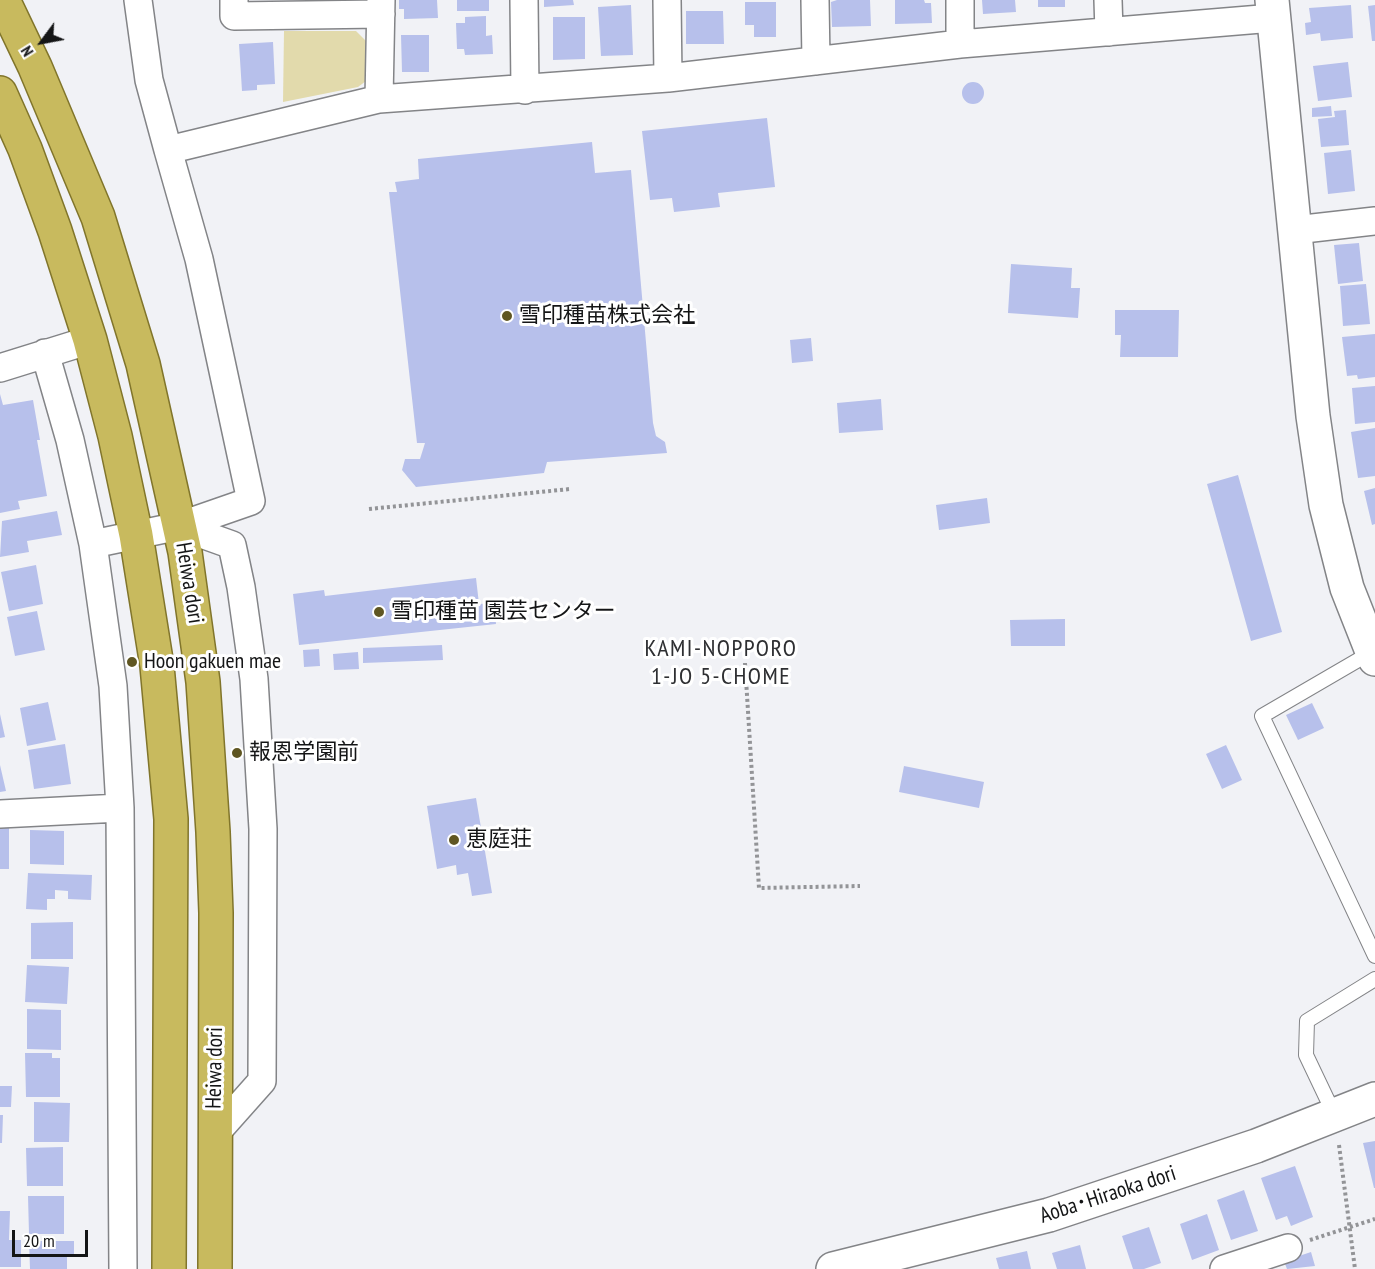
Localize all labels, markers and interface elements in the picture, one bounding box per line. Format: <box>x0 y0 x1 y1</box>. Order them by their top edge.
north arrow <box>12 12 72 72</box>
text: N <box>16 43 38 61</box>
place label: 雪印種苗株式会社 <box>519 303 695 329</box>
marker: 雪印種苗株式会社 <box>500 309 514 323</box>
street label: Heiwa dori <box>170 540 208 626</box>
place label: 雪印種苗 園芸センター <box>391 599 616 625</box>
marker: 雪印種苗 園芸センター <box>372 605 386 619</box>
district label: KAMI-NOPPORO 1-JO 5-CHOME <box>644 635 798 691</box>
place label: Hoon gakuen mae <box>144 649 281 675</box>
marker: Hoon gakuen mae <box>125 655 139 669</box>
place label: 報恩学園前 <box>249 740 359 766</box>
marker: 報恩学園前 <box>230 746 244 760</box>
place label: 恵庭荘 <box>466 827 532 853</box>
marker: 恵庭荘 <box>447 833 461 847</box>
street label: Heiwa dori <box>201 1027 229 1109</box>
street label: Aoba･Hiraoka dori <box>1037 1161 1179 1229</box>
scale bar <box>15 1218 92 1256</box>
text: 20 m <box>23 1229 55 1252</box>

